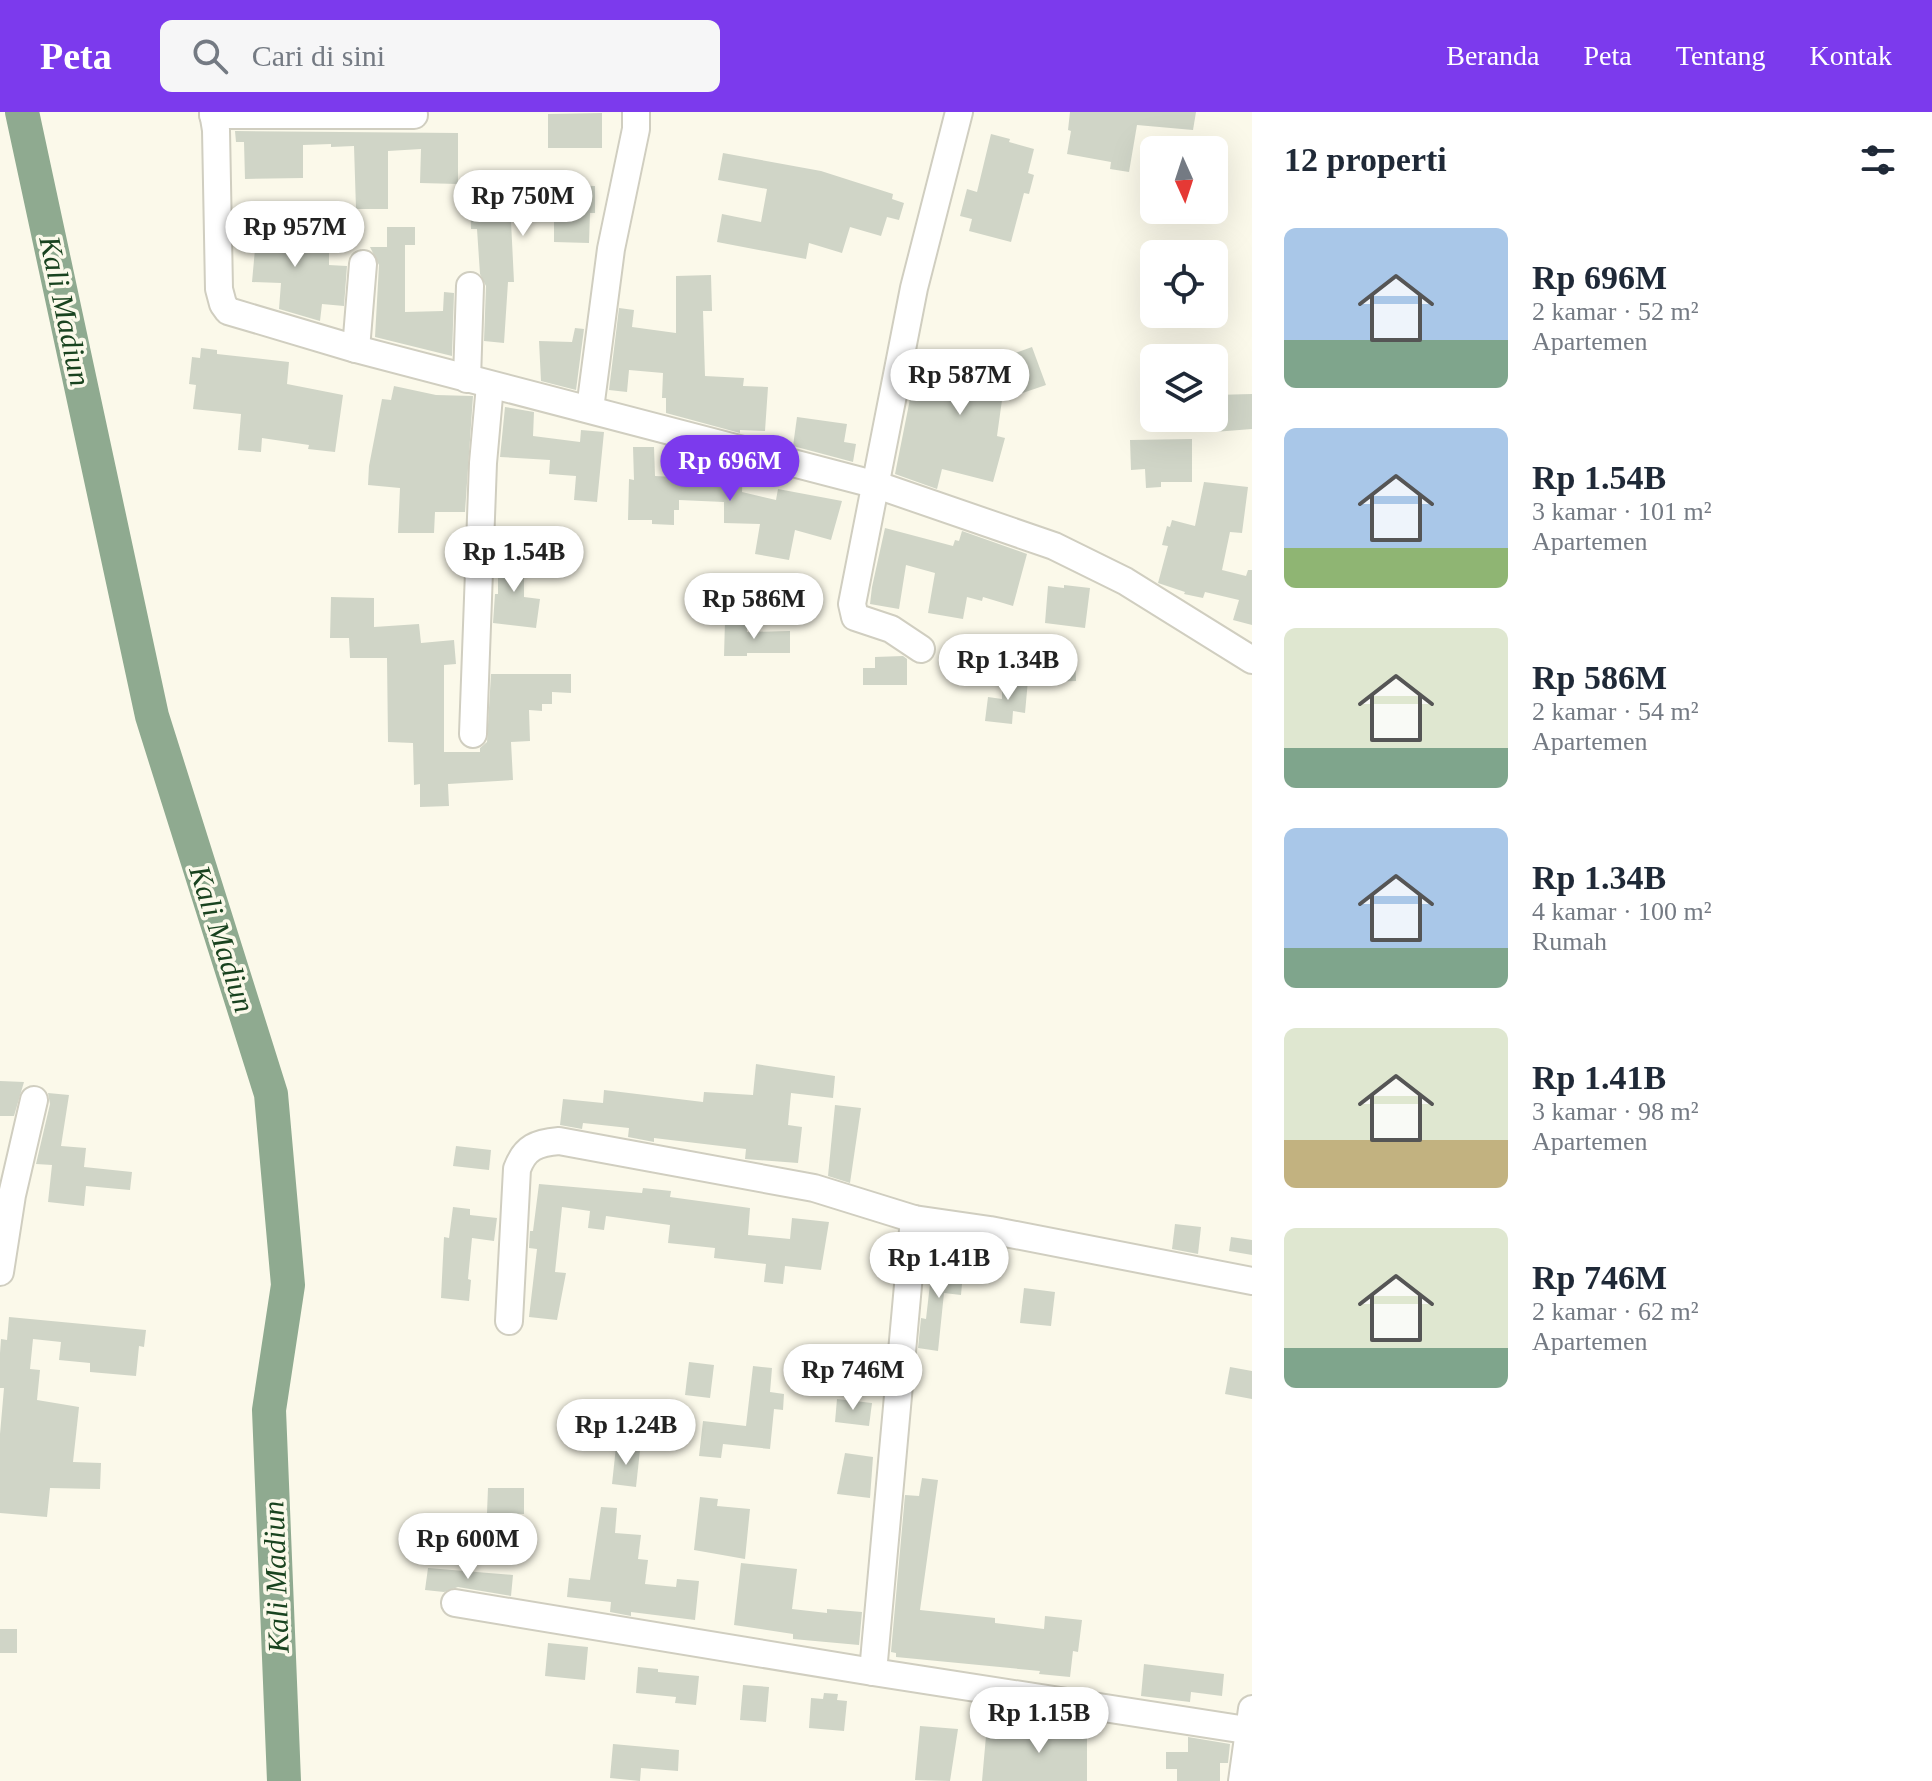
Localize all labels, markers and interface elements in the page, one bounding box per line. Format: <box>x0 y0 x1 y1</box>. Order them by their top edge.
search box <box>160 20 720 92</box>
icon: search <box>188 34 232 78</box>
text: Peta <box>40 35 112 77</box>
text: Cari di sini <box>252 39 385 72</box>
text: Beranda <box>1446 40 1540 71</box>
text: Peta <box>1584 40 1632 71</box>
text: Tentang <box>1676 40 1766 71</box>
text: Kontak <box>1810 40 1892 71</box>
north arrow <box>1140 136 1228 224</box>
map controls <box>1140 136 1228 432</box>
icon: filters <box>1856 138 1900 182</box>
text: 12 properti <box>1284 141 1447 178</box>
pin: Rp 750M <box>449 170 597 238</box>
text: Rp 750M <box>471 181 575 210</box>
pin: Rp 957M <box>221 201 369 269</box>
text: Rp 957M <box>243 212 347 241</box>
water label: Kali Madiun <box>33 232 97 389</box>
button: locate <box>1140 240 1228 328</box>
text: Rp 696M <box>1532 259 1667 296</box>
icon: home <box>1348 260 1444 356</box>
text: 2 kamar · 52 m² <box>1532 297 1699 326</box>
text: Apartemen <box>1532 327 1648 356</box>
button: layers <box>1140 344 1228 432</box>
pin: Rp 587M <box>886 349 1034 417</box>
text: Rp 587M <box>908 360 1012 389</box>
pin: Rp 696M <box>656 435 804 503</box>
text: Rp 696M <box>678 446 782 475</box>
text: Rp 1.54B <box>1532 459 1666 496</box>
icon: home <box>1348 460 1444 556</box>
text: 3 kamar · 101 m² <box>1532 497 1712 526</box>
pin: Rp 1.54B <box>431 526 597 594</box>
text: Apartemen <box>1532 527 1648 556</box>
text: Rp 1.54B <box>463 537 565 566</box>
pin: Rp 586M <box>680 573 828 641</box>
text: Rp 586M <box>702 584 806 613</box>
pin: Rp 1.34B <box>925 634 1091 702</box>
text: Rp 1.34B <box>957 645 1059 674</box>
text: Rp 586M <box>1532 659 1667 696</box>
icon: home <box>1348 660 1444 756</box>
text: 2 kamar · 54 m² <box>1532 697 1699 726</box>
text: Apartemen <box>1532 727 1648 756</box>
text: Rp 1.34B <box>1532 859 1666 896</box>
water label: Kali Madiun <box>183 860 262 1016</box>
icon: home <box>1348 860 1444 956</box>
text: 4 kamar · 100 m² <box>1532 897 1712 926</box>
text: Rumah <box>1532 927 1607 956</box>
text: Rp 1.41B <box>1532 1059 1666 1096</box>
icon: home <box>1348 1060 1444 1156</box>
text: 3 kamar · 98 m² <box>1532 1097 1699 1126</box>
text: Apartemen <box>1532 1127 1648 1156</box>
pin: Rp 1.41B <box>856 1232 1022 1300</box>
text: Rp 1.41B <box>888 1243 990 1272</box>
text: Rp 746M <box>1532 1259 1667 1296</box>
icon: home <box>1348 1260 1444 1356</box>
text: 2 kamar · 62 m² <box>1532 1297 1699 1326</box>
text: Apartemen <box>1532 1327 1648 1356</box>
pin: Rp 746M <box>779 1344 927 1412</box>
text: Rp 746M <box>801 1355 905 1384</box>
pin: Rp 1.24B <box>543 1399 709 1467</box>
text: Rp 1.24B <box>575 1410 677 1439</box>
water label: Kali Madiun <box>256 1500 295 1655</box>
pin: Rp 600M <box>394 1513 542 1581</box>
text: Rp 600M <box>416 1524 520 1553</box>
pin: Rp 1.15B <box>956 1687 1122 1755</box>
text: Rp 1.15B <box>988 1698 1090 1727</box>

